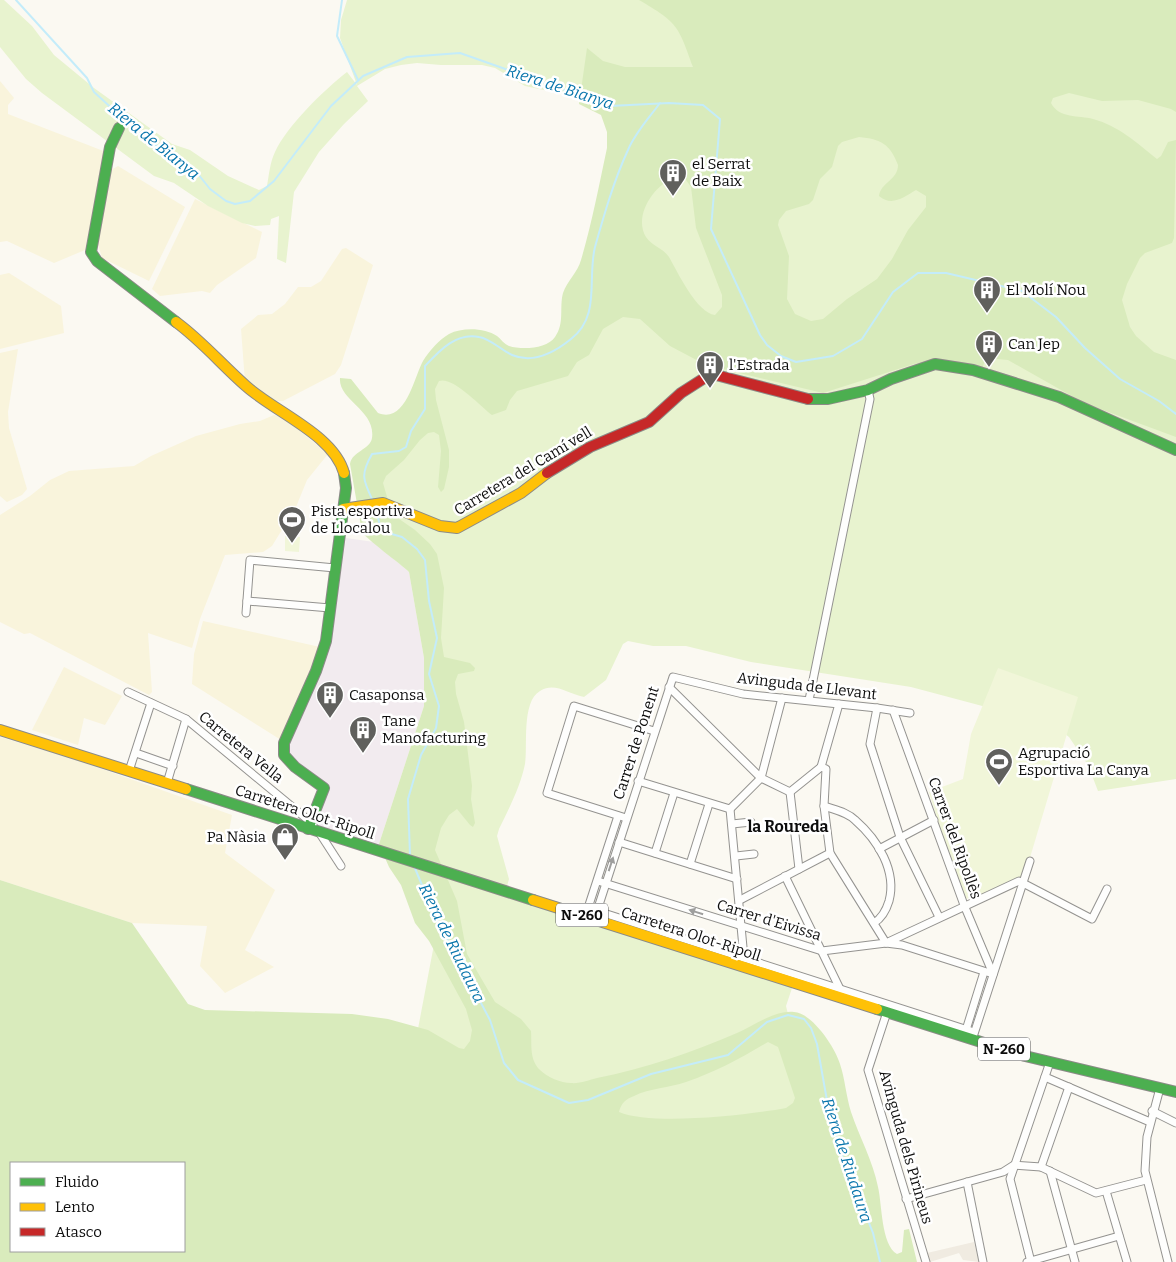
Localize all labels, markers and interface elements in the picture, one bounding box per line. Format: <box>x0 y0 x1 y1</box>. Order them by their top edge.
water label: Riera de Bianya <box>504 61 616 113</box>
water label: Riera de Bianya <box>105 98 203 184</box>
place label: el Serrat de Baix <box>692 155 751 190</box>
building icon: el Serrat de Baix <box>658 158 688 197</box>
building icon: El Molí Nou <box>972 275 1002 314</box>
place label: El Molí Nou <box>1006 281 1086 299</box>
building icon: Can Jep <box>974 329 1004 368</box>
place label: Can Jep <box>1008 335 1060 353</box>
building icon: l'Estrada <box>695 350 725 389</box>
place label: l'Estrada <box>729 356 789 374</box>
street label: Carretera del Camí vell <box>451 423 595 519</box>
place label: Pista esportiva de Llocalou <box>311 502 413 537</box>
sports icon: Pista esportiva de Llocalou <box>277 505 307 544</box>
street label: Avinguda de Llevant <box>736 668 878 704</box>
building icon: Casaponsa <box>315 680 345 719</box>
street label: Carrer de Ponent <box>609 683 663 802</box>
place label: Casaponsa <box>349 686 424 704</box>
street label: Carretera Vella <box>195 707 287 787</box>
place label: Tane Manofacturing <box>382 712 486 747</box>
building icon: Tane Manofacturing <box>348 715 378 754</box>
place label: Agrupació Esportiva La Canya <box>1018 744 1149 779</box>
sports icon: Agrupació Esportiva La Canya <box>984 747 1014 786</box>
street label: Carrer del Ripollès <box>925 775 985 901</box>
street label: Carretera Olot-Ripoll <box>233 781 377 843</box>
district label: la Roureda <box>747 817 829 836</box>
shop icon: Pa Nàsia <box>270 822 300 861</box>
place label: Pa Nàsia <box>207 828 266 846</box>
one-way arrow <box>608 857 616 872</box>
water label: Riera de Riudaura <box>415 880 489 1006</box>
street label: Carrer d'Eivissa <box>715 896 823 944</box>
street label: Carretera Olot-Ripoll <box>619 903 763 965</box>
road number: N-260 <box>556 904 608 926</box>
one-way arrow <box>688 908 703 916</box>
road number: N-260 <box>978 1038 1030 1060</box>
street label: Avinguda dels Pirineus <box>875 1068 937 1226</box>
water label: Riera de Riudaura <box>818 1095 876 1225</box>
legend <box>10 1162 185 1252</box>
text: Fluido <box>55 1173 99 1191</box>
text: Lento <box>55 1198 95 1216</box>
text: Atasco <box>55 1223 102 1241</box>

